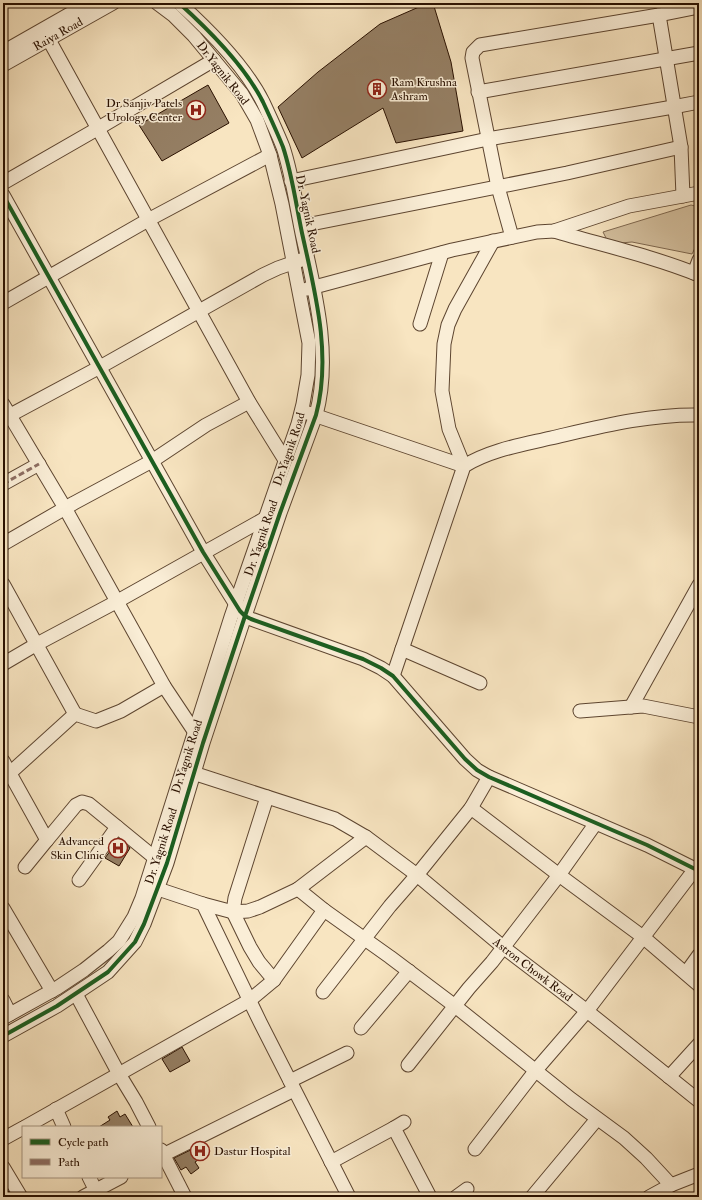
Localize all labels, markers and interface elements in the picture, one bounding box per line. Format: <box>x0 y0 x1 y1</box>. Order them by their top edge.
street label: Raiya Road <box>31 15 86 54</box>
street label: Dr.Yagnik Road <box>193 38 252 108</box>
place label: Ram Krushna Ashram <box>390 75 458 104</box>
building icon: Ram Krushna Ashram <box>366 78 388 100</box>
place label: Dr Sanjiv Patels Urology Center <box>106 96 183 125</box>
hospital icon: Dr Sanjiv Patels Urology Center <box>185 99 207 121</box>
street label: Dr. Yagnik Road <box>292 174 323 255</box>
street label: Dr.Yagnik Road <box>270 411 309 488</box>
street label: Dr. Yagnik Road <box>241 498 282 578</box>
street label: Dr.Yagnik Road <box>169 718 206 796</box>
street label: Dr. Yagnik Road <box>142 806 181 886</box>
place label: Advanced Skin Clinic <box>50 834 104 863</box>
hospital icon: Advanced Skin Clinic <box>107 837 129 859</box>
street label: Astron Chowk Road <box>489 934 575 1005</box>
legend <box>22 1126 162 1178</box>
text: Cycle path <box>58 1135 109 1150</box>
hospital icon: Dastur Hospital <box>189 1140 211 1162</box>
place label: Dastur Hospital <box>214 1144 291 1159</box>
text: Path <box>58 1155 81 1170</box>

